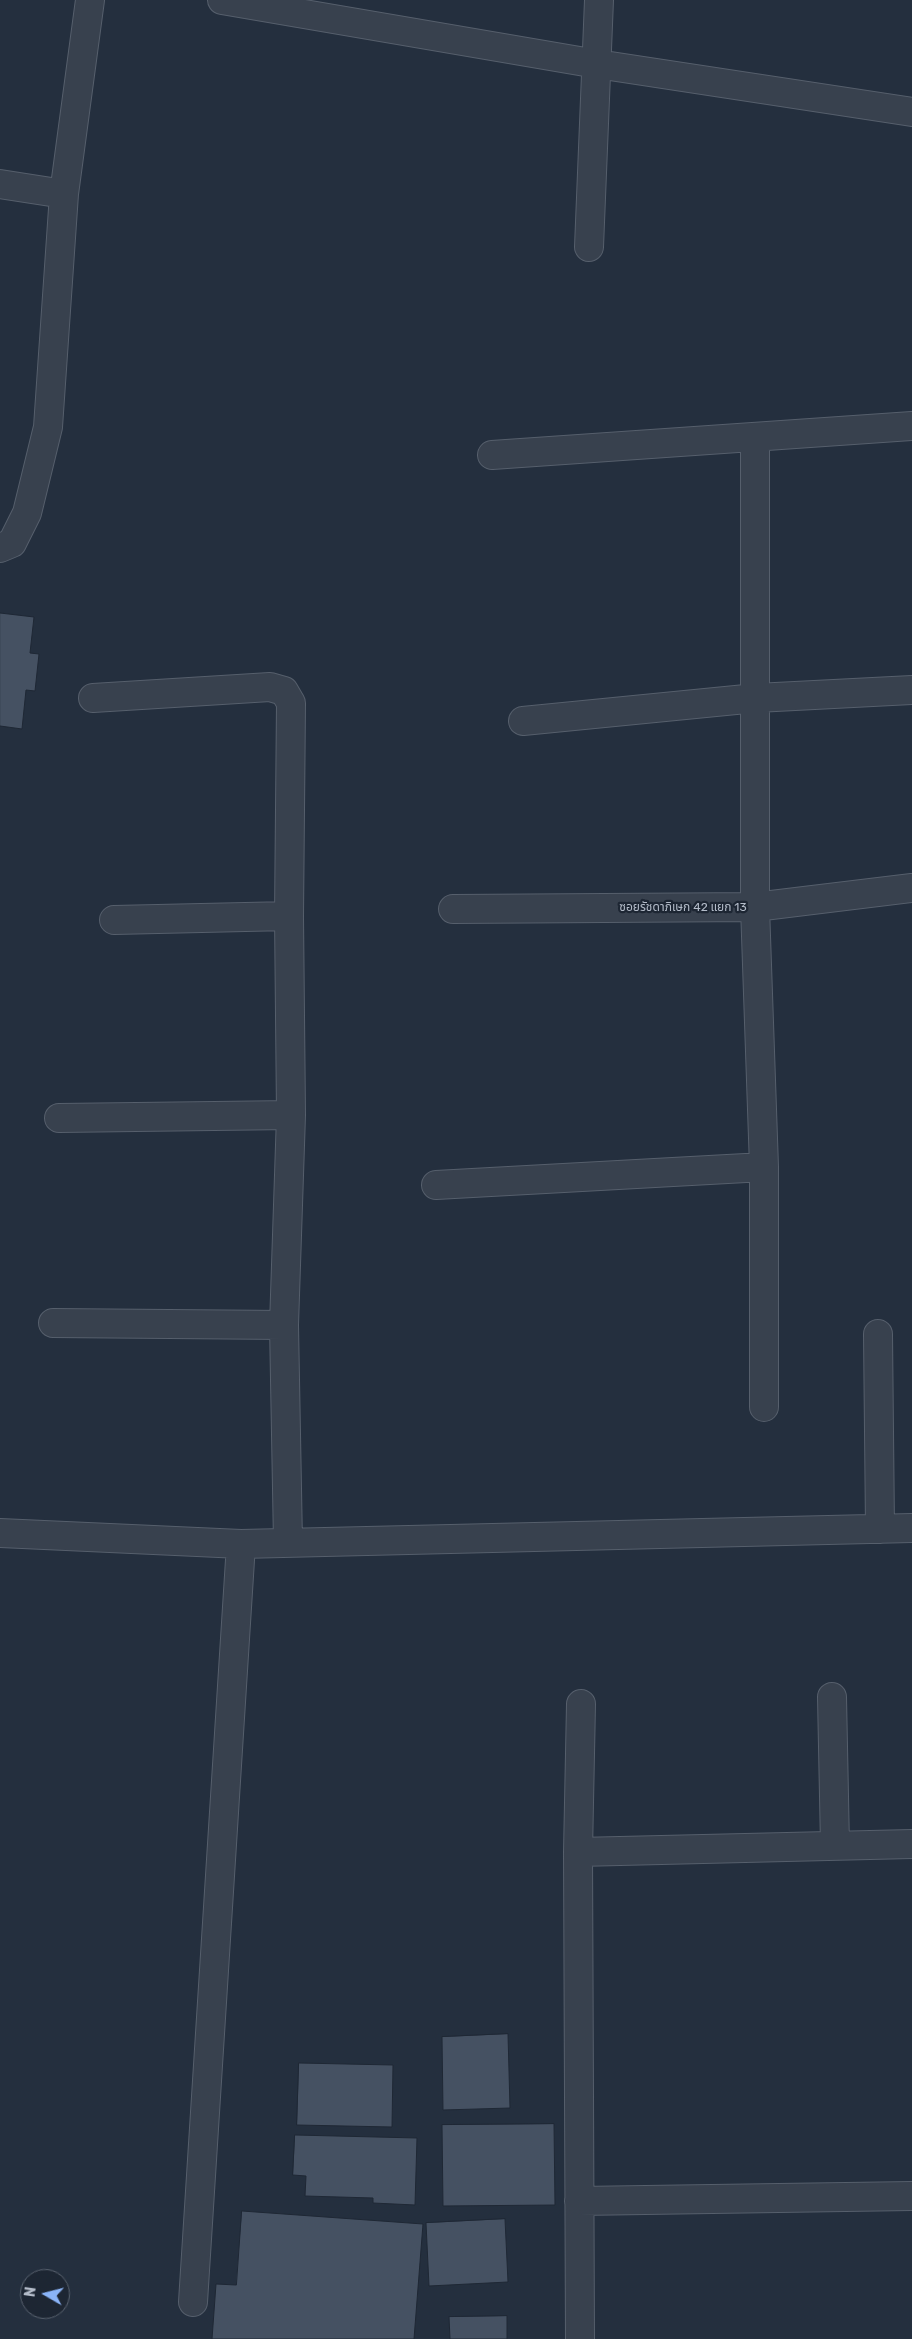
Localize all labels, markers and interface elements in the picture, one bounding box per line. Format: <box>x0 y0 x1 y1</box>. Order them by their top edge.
street label: ซอยรัชดาภิเษก 42 แยก 13 <box>619 901 747 915</box>
north arrow <box>20 2269 70 2319</box>
text: N <box>22 2286 40 2298</box>

